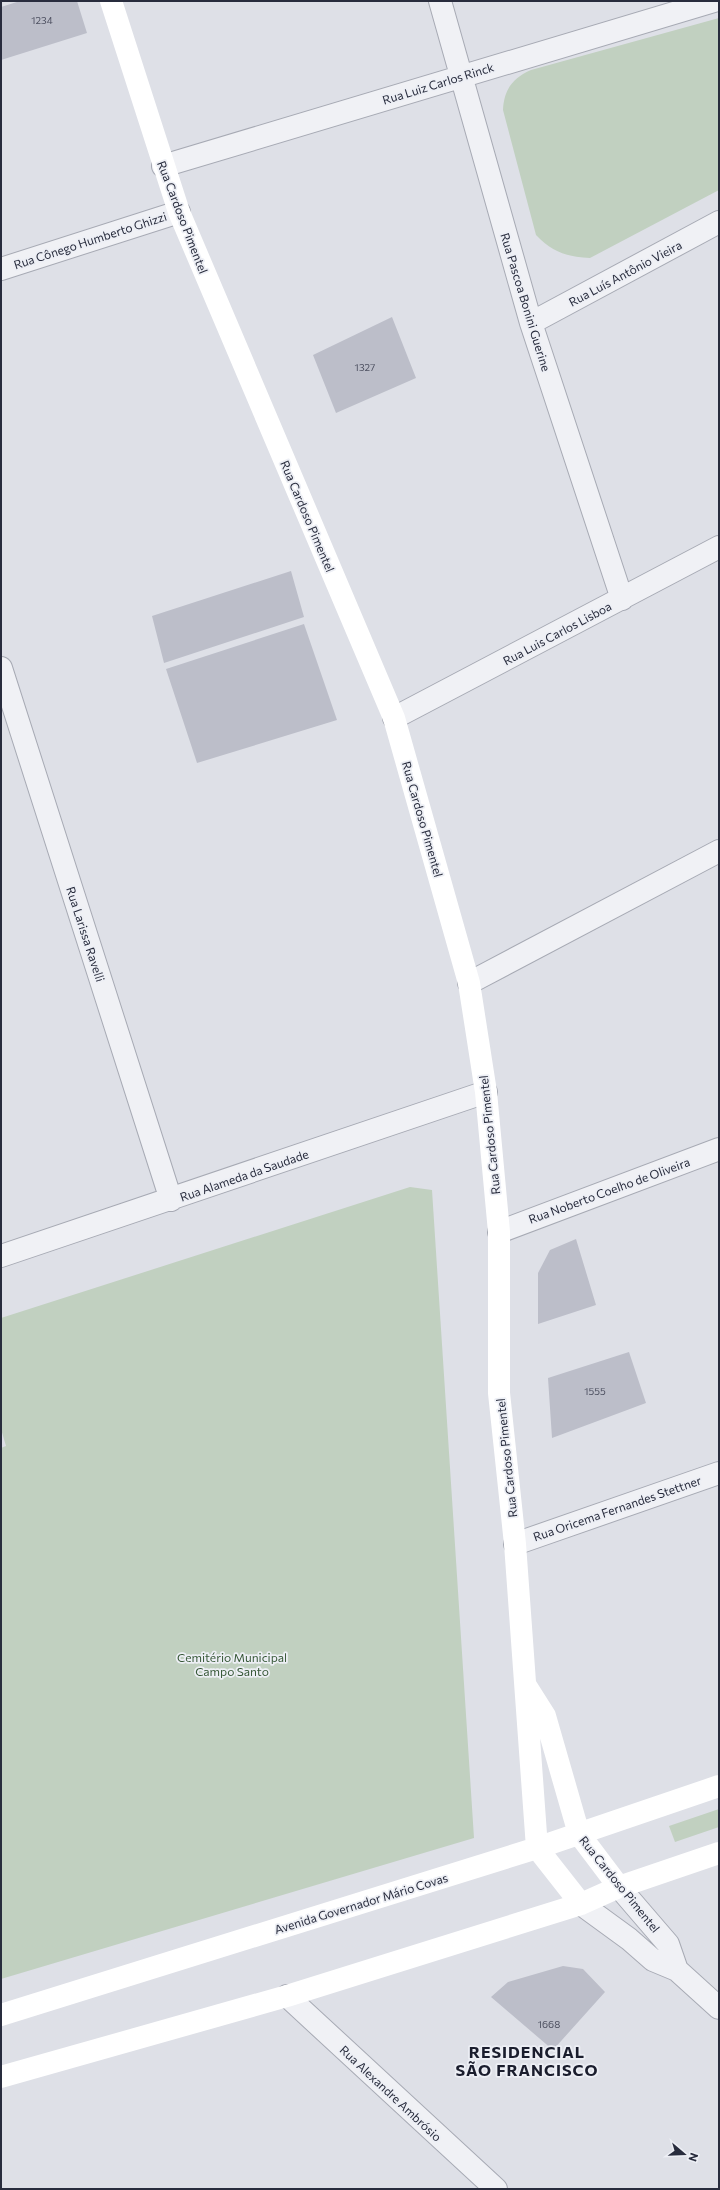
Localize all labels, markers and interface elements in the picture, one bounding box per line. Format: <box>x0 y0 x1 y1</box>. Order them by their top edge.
house number: 1234 <box>31 14 53 26</box>
street label: Rua Luiz Carlos Rinck <box>381 59 496 107</box>
street label: Rua Cardoso Pimentel <box>155 159 211 275</box>
street label: Rua Cônego Humberto Ghizzi <box>12 209 168 271</box>
street label: Rua Pascoa Bonini Guerine <box>498 231 554 373</box>
street label: Rua Luís Antônio Vieira <box>566 237 684 309</box>
house number: 1327 <box>355 361 375 373</box>
street label: Rua Cardoso Pimentel <box>278 458 338 574</box>
street label: Rua Luis Carlos Lisboa <box>500 598 614 668</box>
street label: Rua Cardoso Pimentel <box>400 760 446 878</box>
street label: Rua Larissa Ravelli <box>64 885 108 983</box>
street label: Rua Cardoso Pimentel <box>476 1075 502 1195</box>
street label: Rua Alameda da Saudade <box>178 1146 310 1204</box>
street label: Rua Noberto Coelho de Oliveira <box>526 1154 692 1226</box>
house number: 1555 <box>584 1385 606 1397</box>
street label: Rua Cardoso Pimentel <box>493 1398 519 1518</box>
street label: Rua Oricema Fernandes Stettner <box>531 1473 703 1543</box>
park label: Cemitério Municipal Campo Santo <box>177 1650 287 1678</box>
street label: Rua Cardoso Pimentel <box>577 1833 663 1935</box>
street label: Avenida Governador Mário Covas <box>273 1870 449 1936</box>
house number: 1668 <box>538 2018 560 2030</box>
street label: Rua Alexandre Ambrósio <box>337 2042 445 2144</box>
district label: RESIDENCIAL SÃO FRANCISCO <box>455 2042 599 2079</box>
north arrow <box>664 2134 704 2174</box>
text: N <box>686 2151 701 2163</box>

